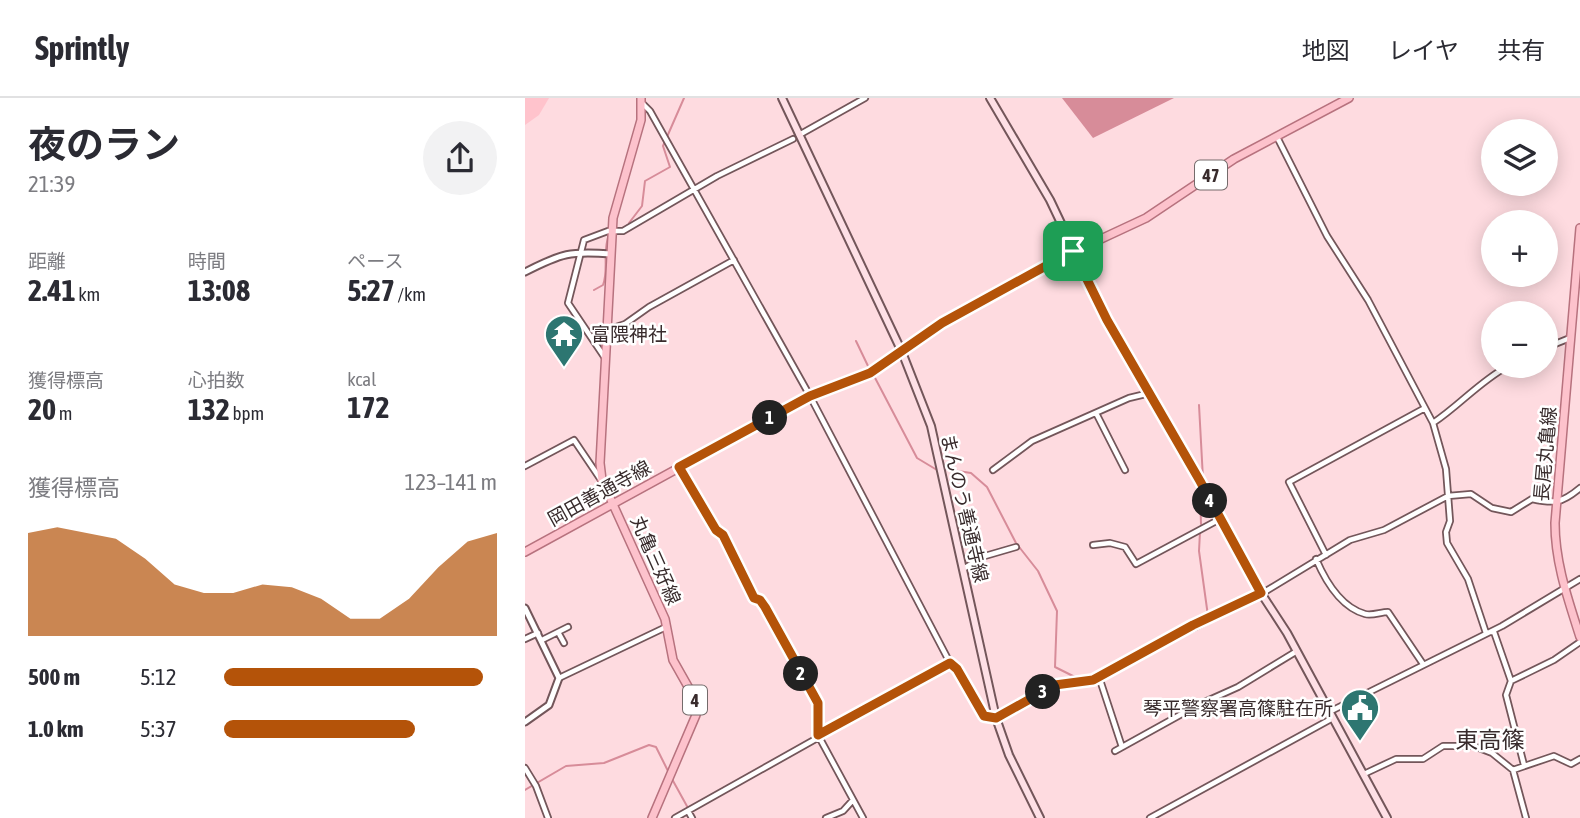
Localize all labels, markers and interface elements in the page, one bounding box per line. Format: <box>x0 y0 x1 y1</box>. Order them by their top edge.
text: Sprintly <box>35 29 129 67</box>
text: 地図 <box>1302 37 1350 64</box>
text: レイヤ <box>1388 37 1459 64</box>
text: 共有 <box>1497 37 1545 64</box>
map controls <box>1481 119 1558 378</box>
button: layers <box>1481 119 1558 196</box>
button: share <box>423 121 497 195</box>
text: 夜のラン <box>28 123 180 166</box>
road number: 47 <box>1195 160 1227 190</box>
text: 21:39 <box>28 171 75 197</box>
button: + <box>1481 210 1558 287</box>
pin <box>1043 221 1103 281</box>
icon: arrive <box>1054 232 1092 270</box>
text: 距離 <box>28 250 66 272</box>
text: 時間 <box>188 250 226 272</box>
text: ペース <box>347 250 403 272</box>
text: 2.41 <box>28 273 76 307</box>
text: 13:08 <box>188 273 250 307</box>
text: 5:27 <box>347 273 395 307</box>
text: km <box>76 283 100 305</box>
text: /km <box>395 283 426 305</box>
button: − <box>1481 301 1558 378</box>
temple icon: 富隈神社 <box>543 313 585 368</box>
place label: 富隈神社 <box>591 323 667 345</box>
text: kcal <box>347 368 376 390</box>
text: 獲得標高 <box>28 369 104 391</box>
text: 心拍数 <box>188 369 245 391</box>
text: 172 <box>347 390 390 424</box>
text: 20 <box>28 392 56 426</box>
text: 132 <box>188 392 230 426</box>
pin: 1 <box>753 400 787 436</box>
text: m <box>56 402 73 424</box>
text: bpm <box>230 402 264 424</box>
text: 1 <box>765 406 774 428</box>
street label: 長尾丸亀線 <box>1530 406 1560 502</box>
street label: まんのう善通寺線 <box>937 431 993 585</box>
street label: 岡田善通寺線 <box>544 456 654 530</box>
text: 123–141 m <box>404 469 497 495</box>
text: 獲得標高 <box>28 475 120 501</box>
pin: 4 <box>1193 484 1227 518</box>
text: 4 <box>1205 489 1214 511</box>
street label: 丸亀三好線 <box>627 512 685 608</box>
pin: 2 <box>783 656 819 692</box>
text: 2 <box>796 662 805 684</box>
text: 500 m <box>28 664 80 690</box>
text: 5:12 <box>140 664 177 690</box>
pin: 3 <box>1025 674 1061 710</box>
text: 3 <box>1038 680 1047 702</box>
road number: 4 <box>683 686 707 714</box>
public building icon: 琴平警察署高篠駐在所 <box>1339 687 1381 742</box>
place label: 琴平警察署高篠駐在所 <box>1143 697 1333 719</box>
text: 1.0 km <box>28 716 84 742</box>
text: 5:37 <box>140 716 177 742</box>
district label: 東高篠 <box>1456 727 1525 753</box>

